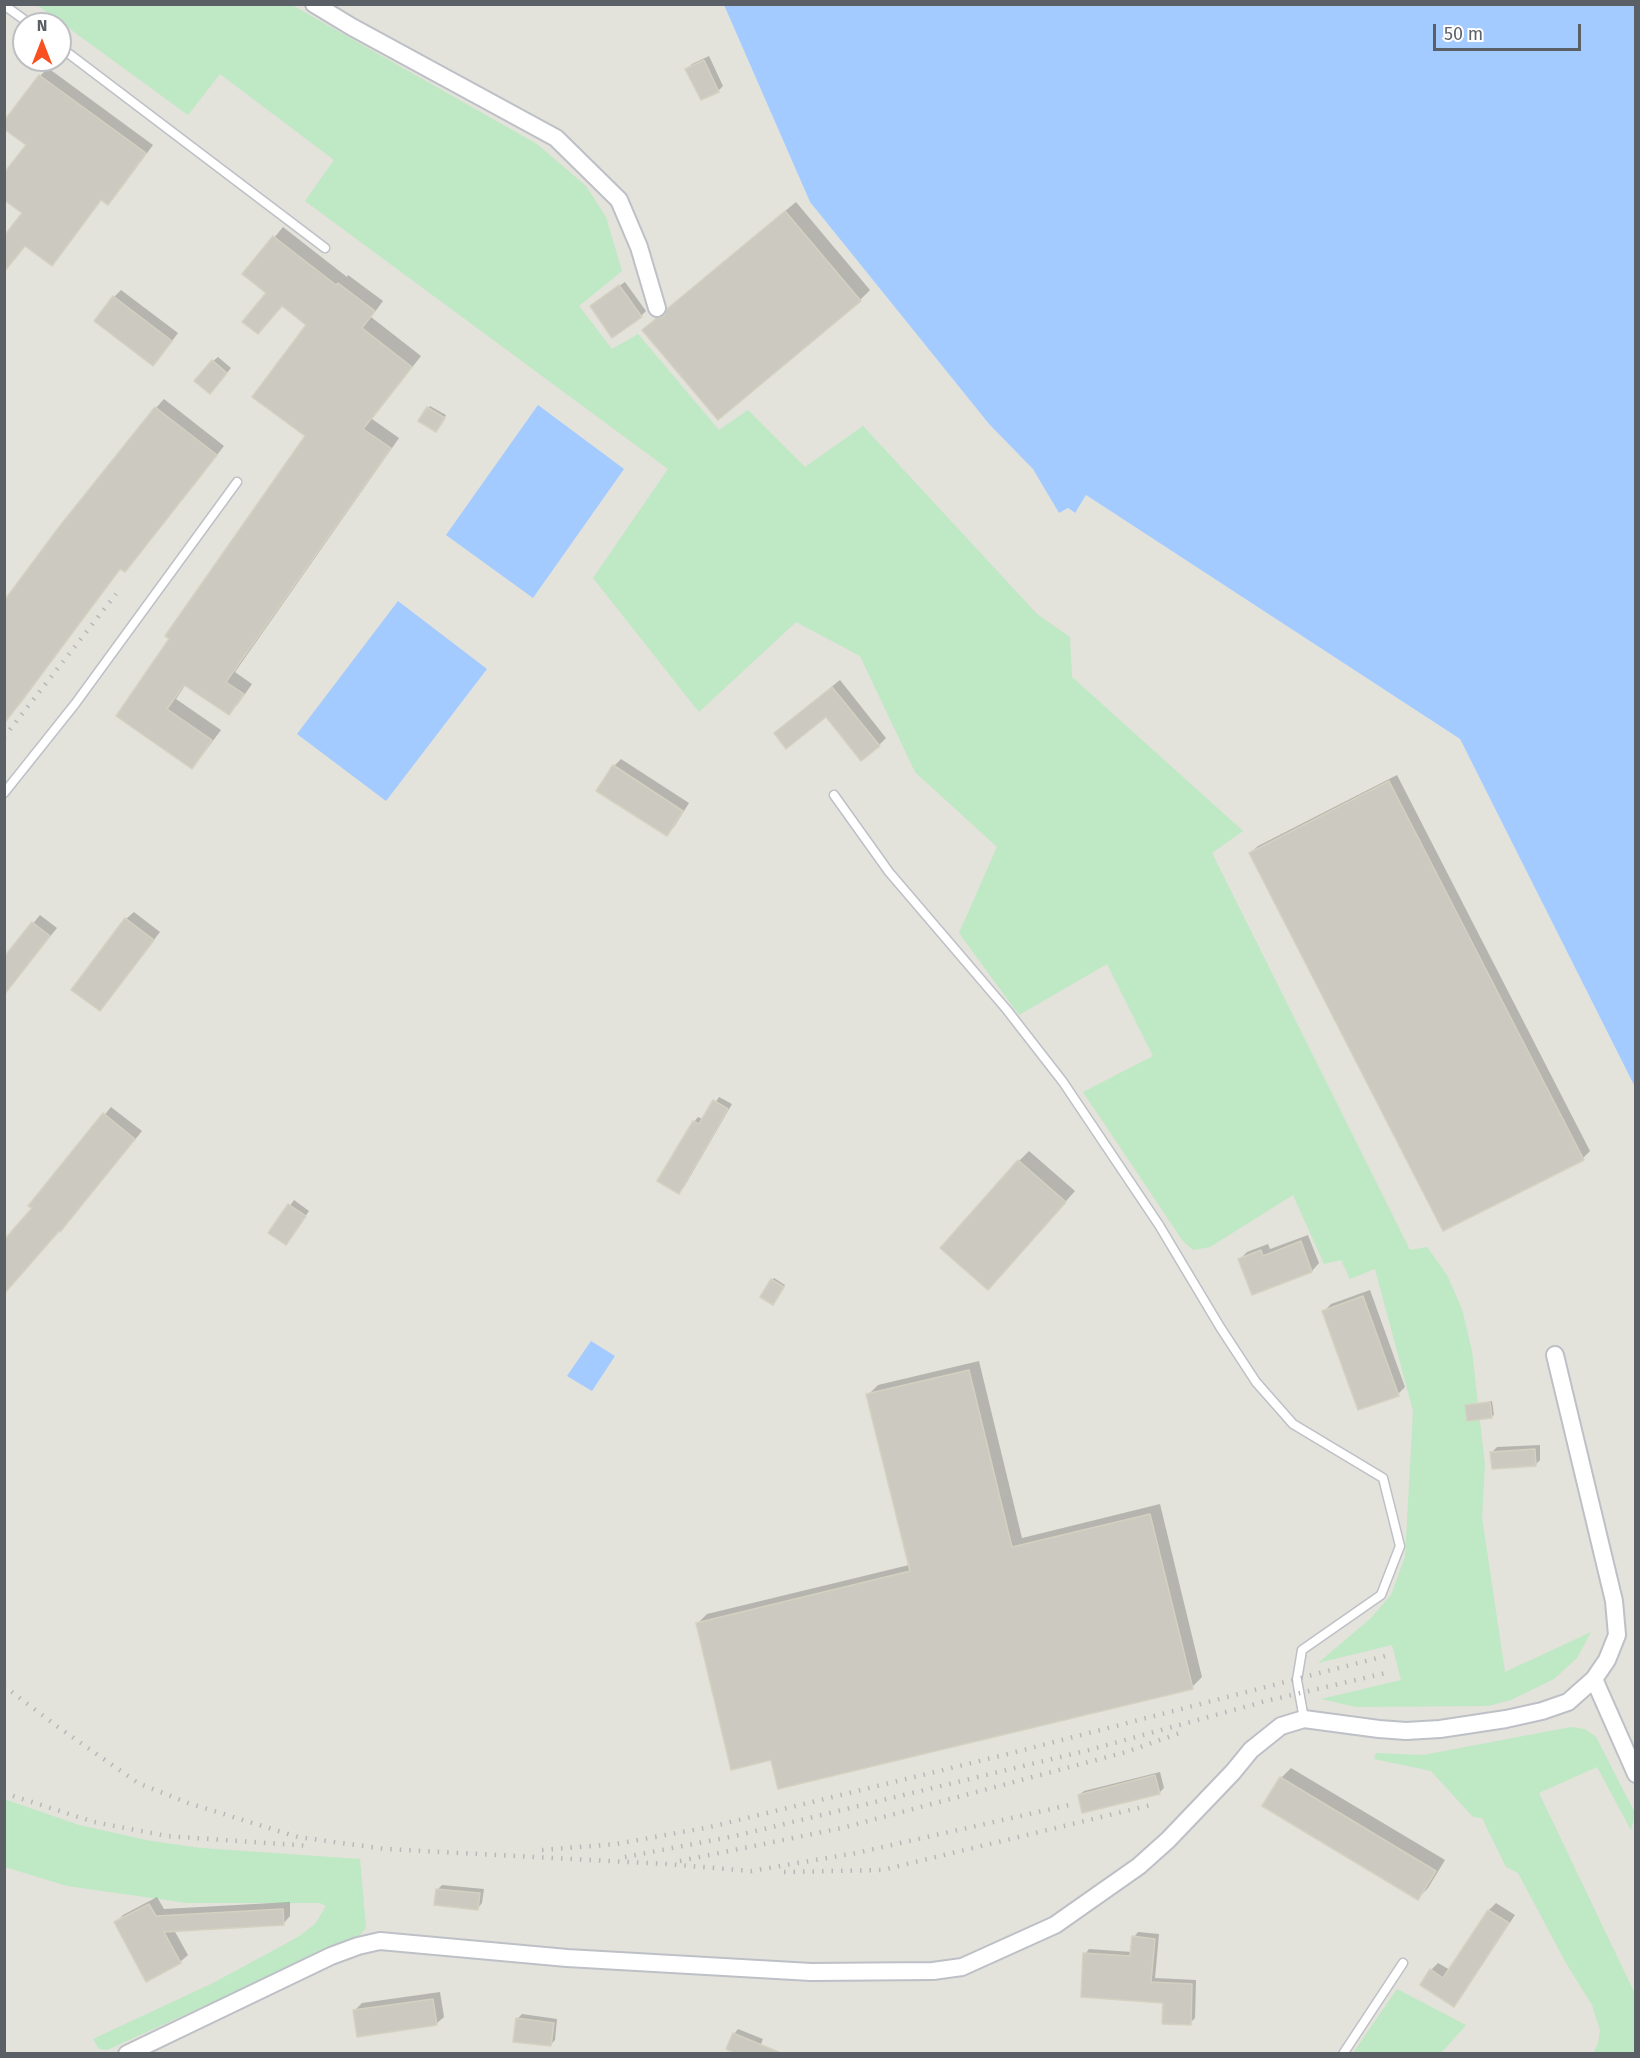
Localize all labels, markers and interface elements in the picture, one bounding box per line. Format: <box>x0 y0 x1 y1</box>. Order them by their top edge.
north arrow <box>12 12 72 72</box>
scale bar <box>1436 12 1584 50</box>
text: N <box>37 16 47 35</box>
text: 50 m <box>1444 23 1483 45</box>

